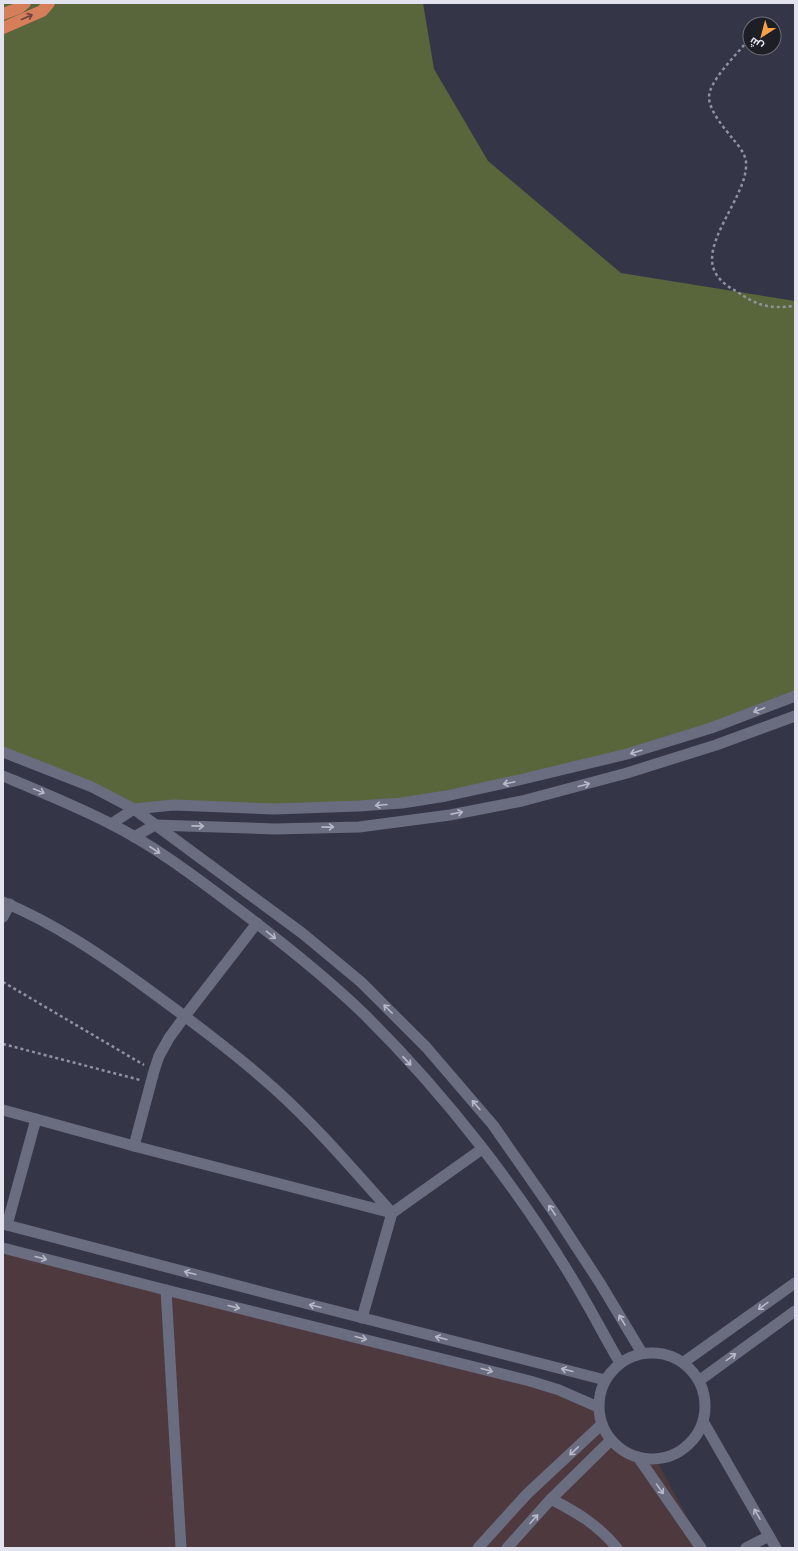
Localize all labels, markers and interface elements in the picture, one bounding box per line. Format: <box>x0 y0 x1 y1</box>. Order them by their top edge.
one-way arrow <box>21 13 33 20</box>
north arrow <box>742 16 782 56</box>
text: ش <box>747 34 766 53</box>
one-way arrow <box>753 706 765 714</box>
one-way arrow <box>630 748 642 756</box>
one-way arrow <box>503 779 516 787</box>
one-way arrow <box>577 780 590 788</box>
one-way arrow <box>33 787 45 795</box>
one-way arrow <box>375 801 388 808</box>
one-way arrow <box>450 809 463 817</box>
one-way arrow <box>191 822 204 829</box>
one-way arrow <box>321 824 334 831</box>
one-way arrow <box>149 846 160 854</box>
one-way arrow <box>265 930 276 939</box>
one-way arrow <box>383 1004 393 1014</box>
one-way arrow <box>402 1056 412 1066</box>
one-way arrow <box>471 1100 481 1110</box>
one-way arrow <box>548 1204 556 1216</box>
one-way arrow <box>34 1254 47 1262</box>
one-way arrow <box>183 1269 196 1276</box>
one-way arrow <box>309 1302 322 1309</box>
one-way arrow <box>758 1302 769 1310</box>
one-way arrow <box>228 1304 241 1312</box>
one-way arrow <box>618 1314 626 1326</box>
one-way arrow <box>435 1334 448 1341</box>
one-way arrow <box>354 1335 367 1343</box>
one-way arrow <box>726 1353 737 1361</box>
one-way arrow <box>561 1366 574 1373</box>
one-way arrow <box>480 1367 493 1374</box>
one-way arrow <box>569 1446 579 1456</box>
one-way arrow <box>656 1484 664 1495</box>
one-way arrow <box>752 1508 760 1520</box>
one-way arrow <box>529 1514 538 1524</box>

